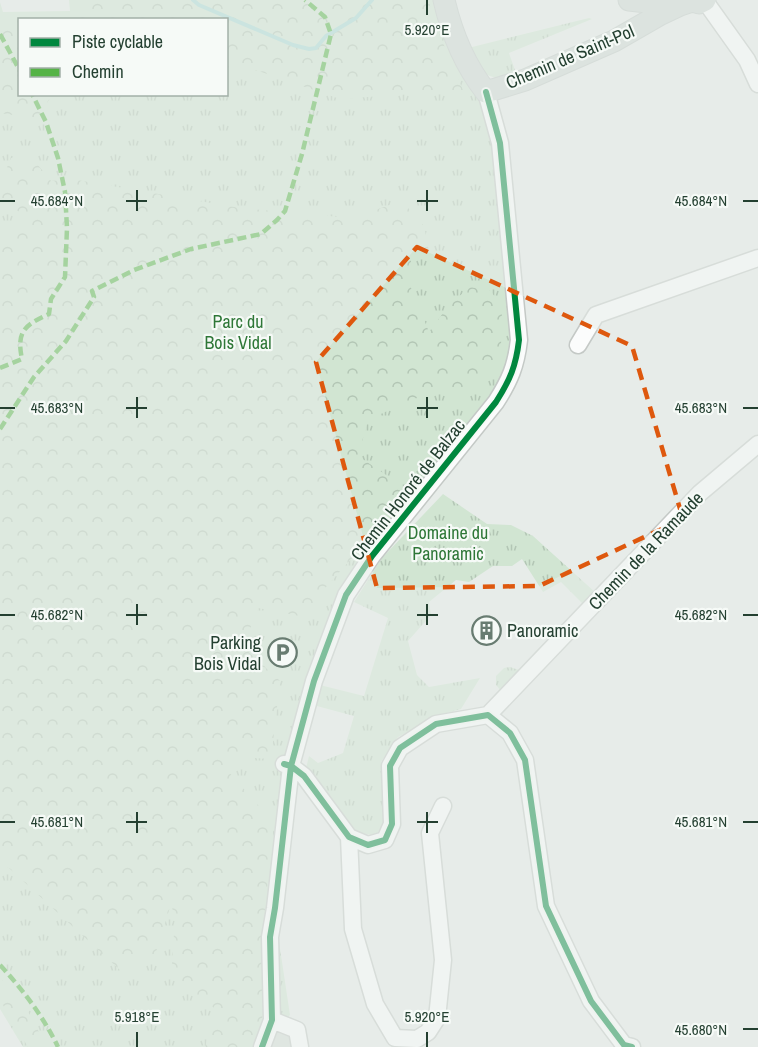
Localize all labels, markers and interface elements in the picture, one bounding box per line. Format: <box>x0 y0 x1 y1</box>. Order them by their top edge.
legend <box>18 18 228 96</box>
street label: Chemin de Saint-Pol <box>502 18 638 95</box>
text: 5.920°E <box>405 19 450 40</box>
text: Piste cyclable <box>72 29 163 54</box>
text: Chemin <box>72 59 124 84</box>
text: 45.684°N <box>31 190 83 211</box>
text: 45.684°N <box>675 190 727 211</box>
park label: Parc du Bois Vidal <box>204 309 272 355</box>
text: 45.683°N <box>31 397 83 418</box>
text: 45.683°N <box>675 397 727 418</box>
street label: Chemin Honoré de Balzac <box>344 414 471 566</box>
street label: Chemin de la Ramaude <box>583 486 709 615</box>
park label: Domaine du Panoramic <box>408 520 488 566</box>
text: 45.682°N <box>31 604 83 625</box>
text: 45.682°N <box>675 604 727 625</box>
building icon: Panoramic <box>470 615 502 647</box>
place label: Panoramic <box>507 618 578 643</box>
place label: Parking Bois Vidal <box>194 630 262 676</box>
parking icon: Parking Bois Vidal <box>266 637 298 669</box>
text: 45.681°N <box>31 811 83 832</box>
text: 45.681°N <box>675 811 727 832</box>
text: 5.918°E <box>115 1006 160 1027</box>
text: 5.920°E <box>405 1006 450 1027</box>
text: 45.680°N <box>675 1019 727 1040</box>

